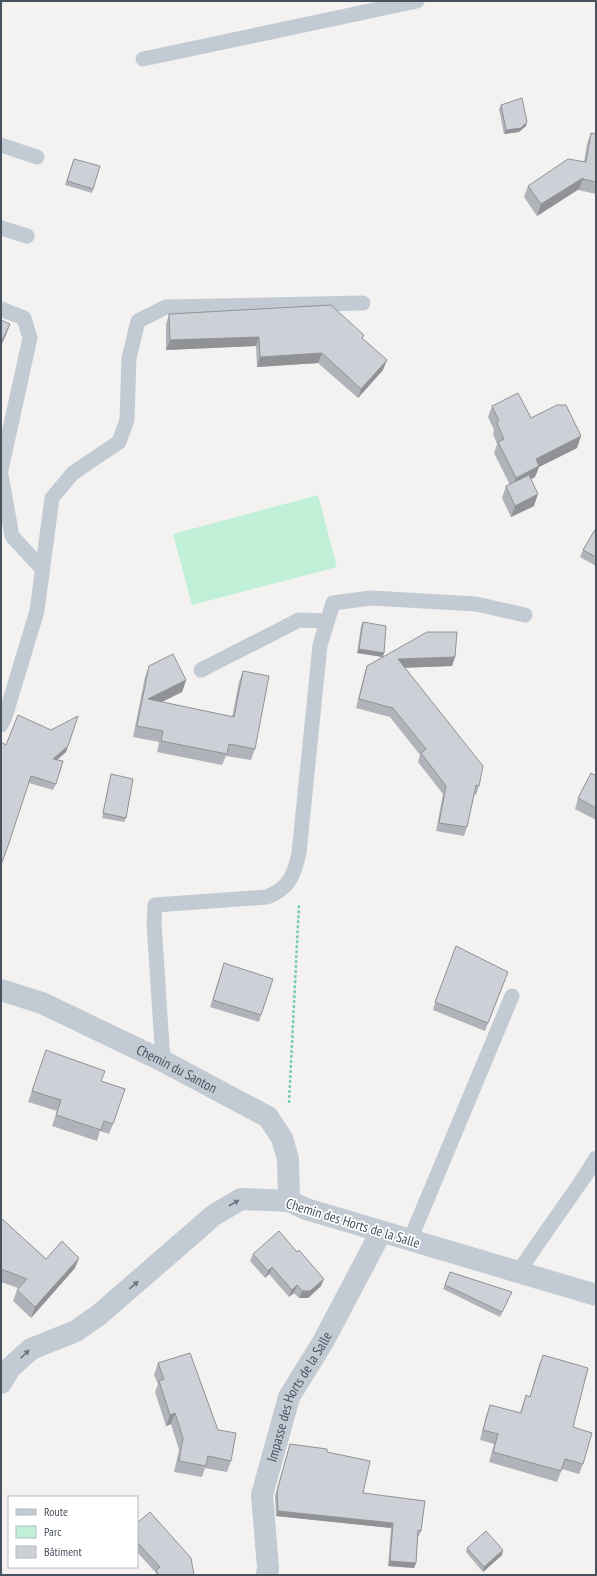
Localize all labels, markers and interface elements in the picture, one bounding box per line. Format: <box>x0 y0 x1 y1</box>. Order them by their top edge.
street label: Chemin du Santon <box>133 1041 220 1097</box>
street label: Chemin des Horts de la Salle <box>284 1194 422 1252</box>
one-way arrow <box>229 1199 240 1206</box>
one-way arrow <box>129 1280 139 1289</box>
street label: Impasse des Horts de la Salle <box>263 1329 336 1464</box>
one-way arrow <box>20 1349 31 1358</box>
legend <box>8 1496 138 1568</box>
text: Route <box>44 1504 68 1519</box>
text: Parc <box>44 1524 62 1539</box>
text: Bâtiment <box>44 1544 82 1559</box>

